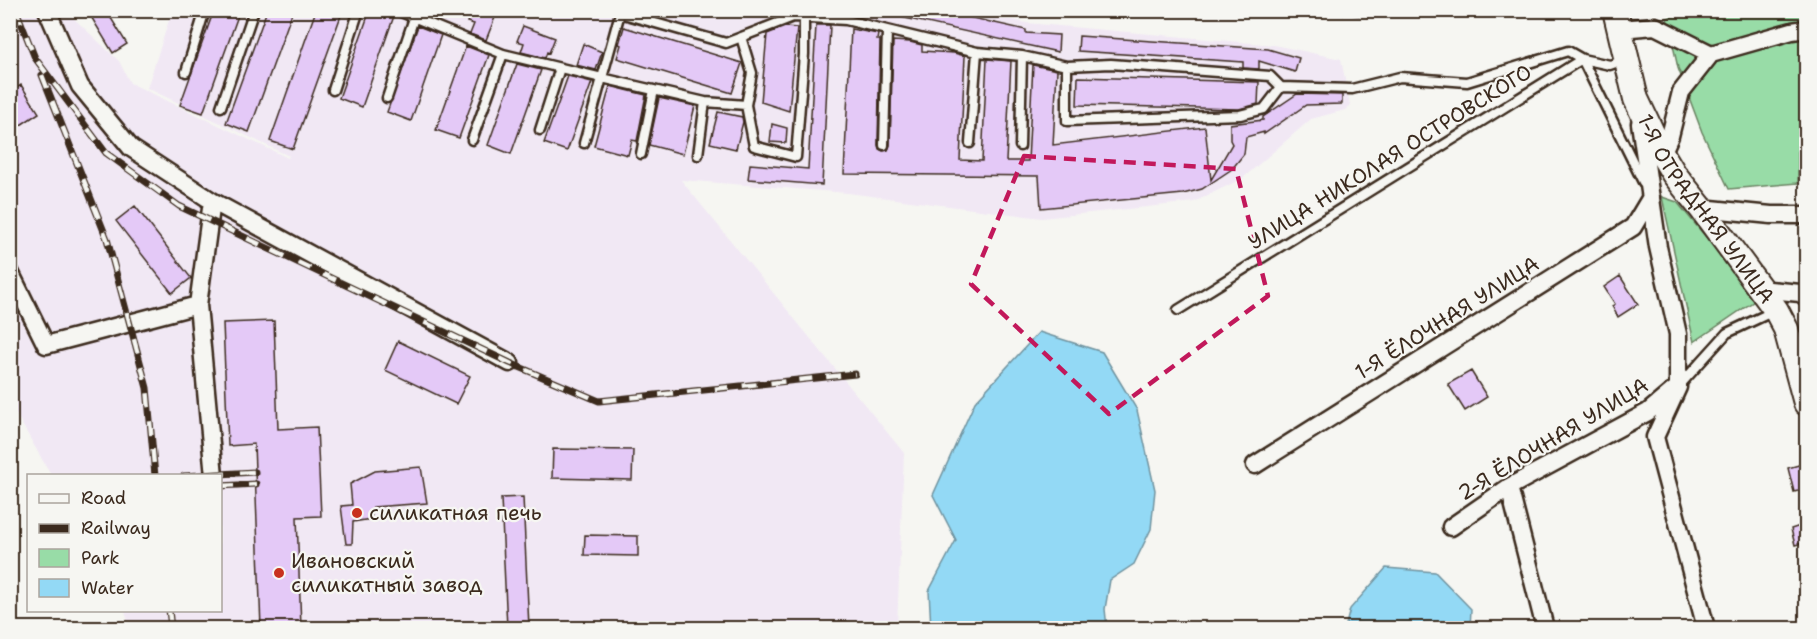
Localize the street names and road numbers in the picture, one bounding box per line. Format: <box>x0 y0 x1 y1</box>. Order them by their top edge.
street label: УЛИЦА НИКОЛАЯ ОСТРОВСКОГО <box>1243 58 1537 256</box>
street label: 1-Я ОТРАДНАЯ УЛИЦА <box>1631 109 1781 309</box>
street label: 1-Я ЁЛОЧНАЯ УЛИЦА <box>1350 250 1544 386</box>
street label: 2-Я ЁЛОЧНАЯ УЛИЦА <box>1453 371 1653 507</box>

